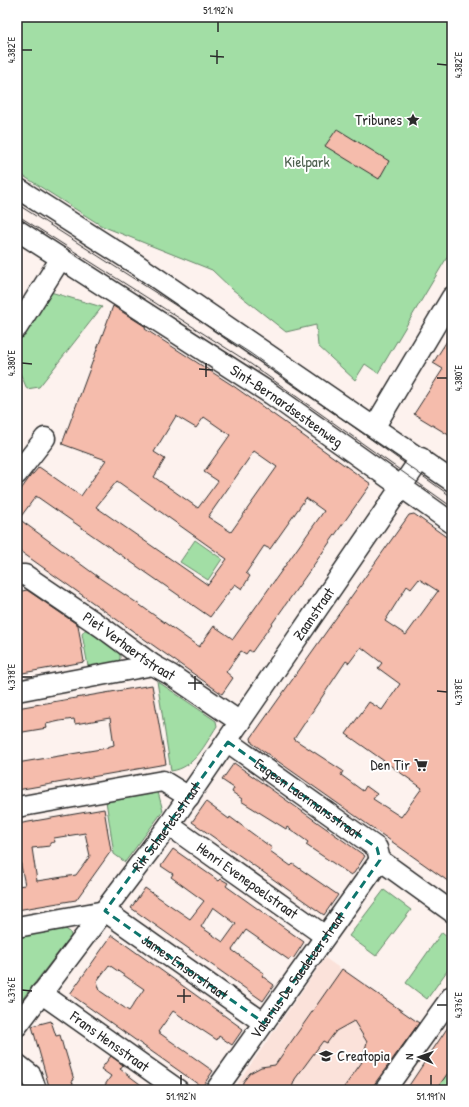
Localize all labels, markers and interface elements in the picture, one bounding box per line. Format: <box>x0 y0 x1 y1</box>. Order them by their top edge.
text: 51.192°N <box>203 4 233 17</box>
text: 4.382°E <box>5 36 18 63</box>
text: 4.382°E <box>452 51 465 78</box>
place label: Tribunes <box>355 109 402 130</box>
place icon: Tribunes <box>405 112 421 128</box>
park label: Kielpark <box>284 151 330 172</box>
text: 4.380°E <box>5 349 18 376</box>
street label: Sint-Bernardsesteenweg <box>226 359 348 452</box>
text: 4.380°E <box>452 364 465 391</box>
street label: Zaanstraat <box>288 582 340 644</box>
street label: Piet Verhaertstraat <box>79 606 180 685</box>
text: 4.378°E <box>5 663 18 690</box>
text: 4.378°E <box>452 678 465 705</box>
street label: Eugeen Laermansstraat <box>250 753 367 844</box>
place label: Den Tir <box>371 754 410 775</box>
supermarket icon: Den Tir <box>413 757 429 773</box>
street label: Rik Schaefelsstraat <box>127 777 206 876</box>
street label: Henri Evenepoelstraat <box>193 837 303 924</box>
street label: Valerius De Saedeleerstraat <box>245 907 350 1043</box>
street label: James Ensorstraat <box>137 929 233 1005</box>
text: 4.376°E <box>5 976 18 1003</box>
text: 4.376°E <box>452 991 465 1018</box>
street label: Frans Hensstraat <box>65 1005 154 1077</box>
north arrow <box>399 1037 439 1077</box>
place label: Creatopia <box>337 1045 390 1066</box>
school or university icon: Creatopia <box>318 1048 334 1064</box>
text: N <box>402 1053 416 1060</box>
text: 51.192°N <box>166 1090 196 1103</box>
text: 51.191°N <box>417 1090 445 1103</box>

